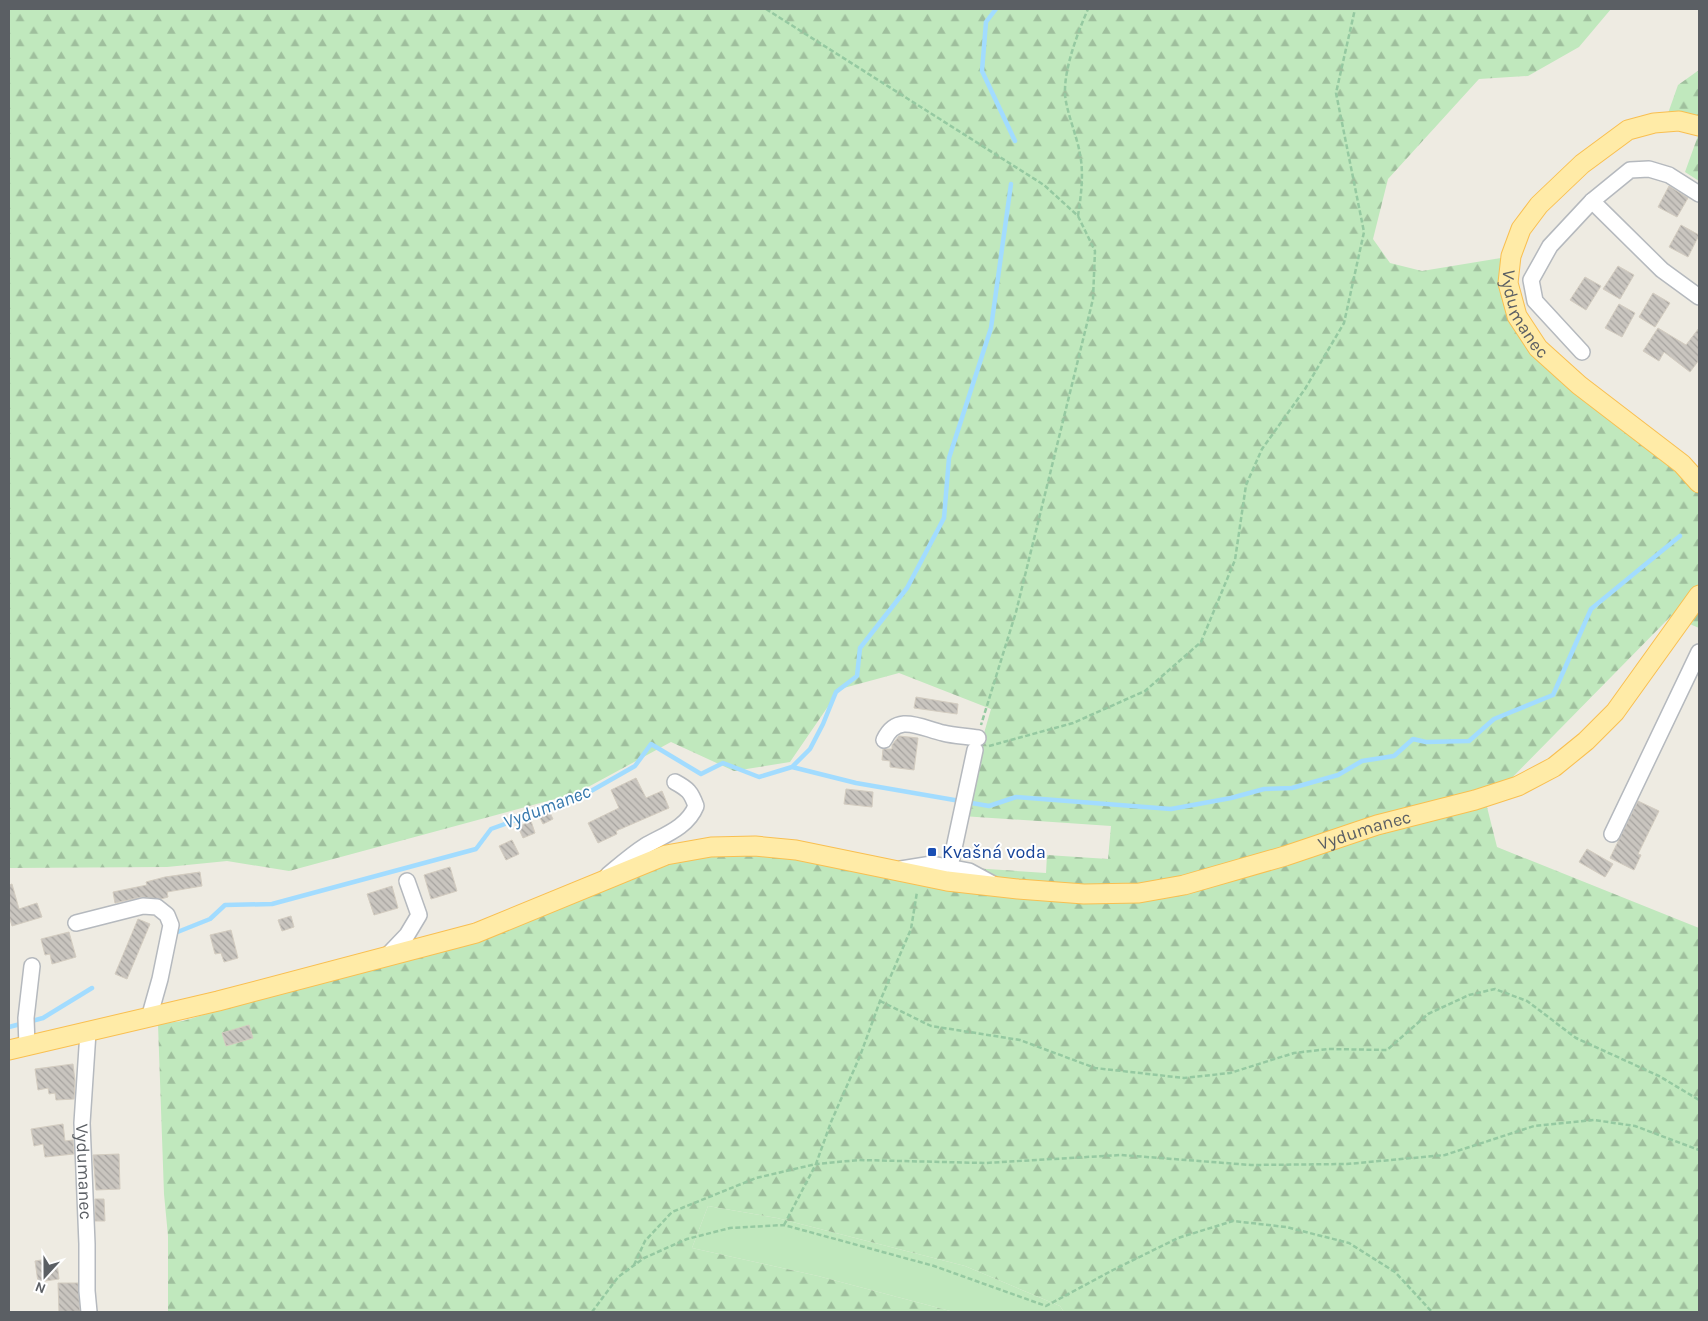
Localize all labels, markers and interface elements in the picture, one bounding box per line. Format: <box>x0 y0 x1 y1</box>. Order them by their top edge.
street label: Vydumanec <box>1496 269 1553 363</box>
water label: Vydumanec <box>500 780 594 834</box>
street label: Vydumanec <box>1315 806 1413 855</box>
place label: Kvašná voda <box>942 841 1046 863</box>
marker: Kvašná voda <box>926 846 938 858</box>
street label: Vydumanec <box>71 1123 97 1220</box>
north arrow <box>20 1251 70 1301</box>
text: N <box>33 1278 48 1297</box>

